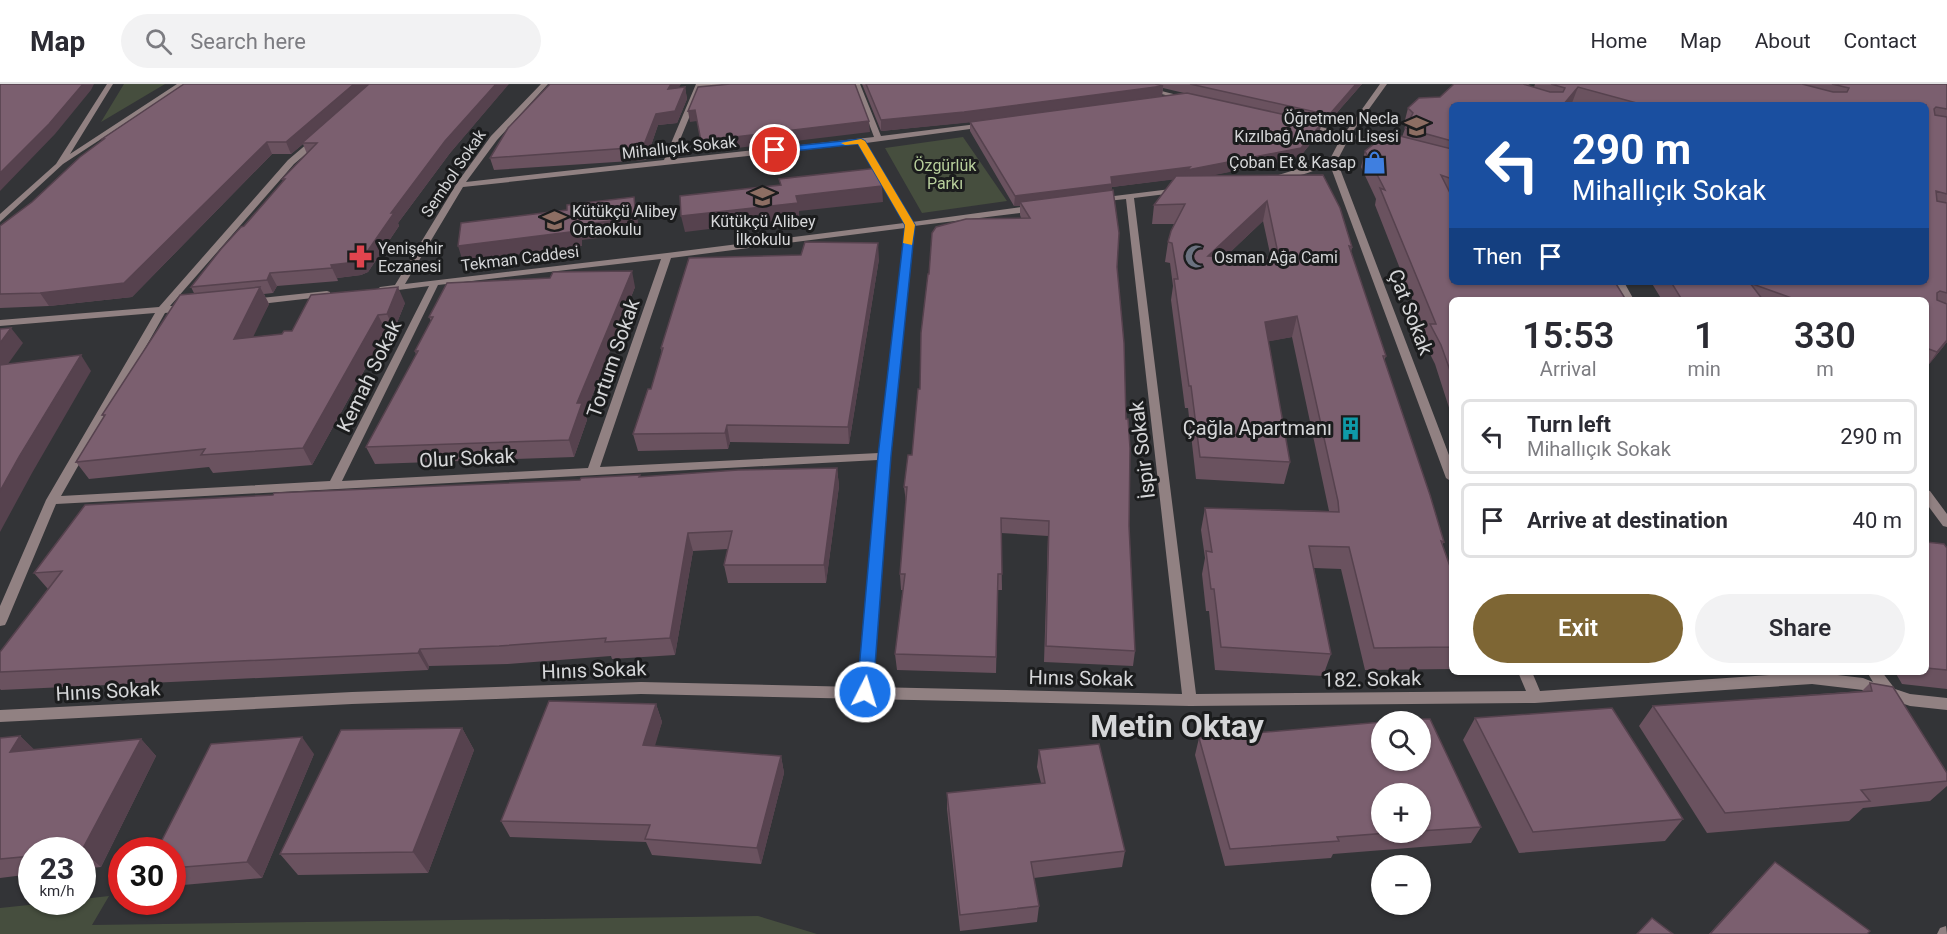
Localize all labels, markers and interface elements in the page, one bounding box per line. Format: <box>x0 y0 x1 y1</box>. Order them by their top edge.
search box <box>121 14 541 68</box>
text: Map <box>30 25 85 58</box>
icon: search <box>142 25 175 58</box>
text: Search here <box>190 29 306 54</box>
text: Home <box>1591 29 1647 53</box>
text: Map <box>1680 29 1722 53</box>
text: About <box>1755 29 1811 53</box>
text: Contact <box>1844 29 1917 53</box>
place label: Öğretmen Necla Kızılbağ Anadolu Lisesi <box>1234 109 1399 146</box>
school or university icon: Öğretmen Necla Kızılbağ Anadolu Lisesi <box>1404 114 1430 140</box>
pin <box>749 124 800 175</box>
street label: Sembol Sokak <box>417 125 490 221</box>
text: 290 m <box>1572 125 1691 174</box>
icon: left <box>1473 126 1551 204</box>
street label: Mihallıçık Sokak <box>621 132 738 163</box>
icon: arrive <box>758 133 791 166</box>
shop icon: Çoban Et & Kasap <box>1361 149 1387 175</box>
place label: Çoban Et & Kasap <box>1229 153 1356 172</box>
park label: Özgürlük Parkı <box>914 156 977 193</box>
text: Mihallıçık Sokak <box>1572 175 1766 207</box>
school or university icon: Kütükçü Alibey İlkokulu <box>750 183 776 209</box>
place label: Kütükçü Alibey Ortaokulu <box>572 202 677 239</box>
school or university icon: Kütükçü Alibey Ortaokulu <box>541 207 567 233</box>
place label: Kütükçü Alibey İlkokulu <box>710 212 816 249</box>
place label: Yenişehir Eczanesi <box>378 239 444 276</box>
icon: arrive <box>1534 240 1567 273</box>
street label: Tekman Caddesi <box>460 242 580 275</box>
pharmacy icon: Yenişehir Eczanesi <box>347 244 373 270</box>
mosque icon: Osman Ağa Cami <box>1183 244 1209 270</box>
text: Then <box>1473 244 1522 269</box>
place label: Osman Ağa Cami <box>1214 248 1338 267</box>
street label: Çat Sokak <box>1384 266 1439 359</box>
street label: Tortum Sokak <box>581 295 645 421</box>
street label: Kemah Sokak <box>332 315 407 436</box>
text: 15:53 <box>1522 315 1614 357</box>
text: 1 <box>1694 315 1714 357</box>
text: 330 <box>1794 315 1856 357</box>
text: Arrival <box>1540 357 1597 381</box>
text: min <box>1687 357 1721 381</box>
text: m <box>1816 357 1834 381</box>
street label: İspir Sokak <box>1124 399 1160 500</box>
text: Turn left <box>1527 412 1611 437</box>
building icon: Çağla Apartmanı <box>1337 415 1363 441</box>
place label: Çağla Apartmanı <box>1183 416 1332 440</box>
icon: left <box>1476 420 1509 453</box>
text: 290 m <box>1840 424 1902 449</box>
text: Mihallıçık Sokak <box>1527 437 1671 461</box>
street label: Olur Sokak <box>419 443 516 472</box>
icon: arrive <box>1476 504 1509 537</box>
text: Arrive at destination <box>1527 508 1728 533</box>
text: 40 m <box>1853 508 1902 533</box>
button: Exit <box>1473 594 1683 663</box>
button: Share <box>1695 594 1905 663</box>
street label: Hınıs Sokak <box>541 656 648 684</box>
position arrow <box>833 660 897 724</box>
street label: Hınıs Sokak <box>1028 665 1135 691</box>
street label: 182. Sokak <box>1323 666 1422 692</box>
street label: Hınıs Sokak <box>55 676 162 706</box>
district label: Metin Oktay <box>1090 707 1265 745</box>
map controls <box>1371 711 1431 915</box>
button: search <box>1371 711 1431 771</box>
button: + <box>1371 783 1431 843</box>
speed limit sign: 30 <box>108 837 186 915</box>
text: 23 <box>40 851 74 886</box>
button: − <box>1371 855 1431 915</box>
text: km/h <box>39 882 75 900</box>

